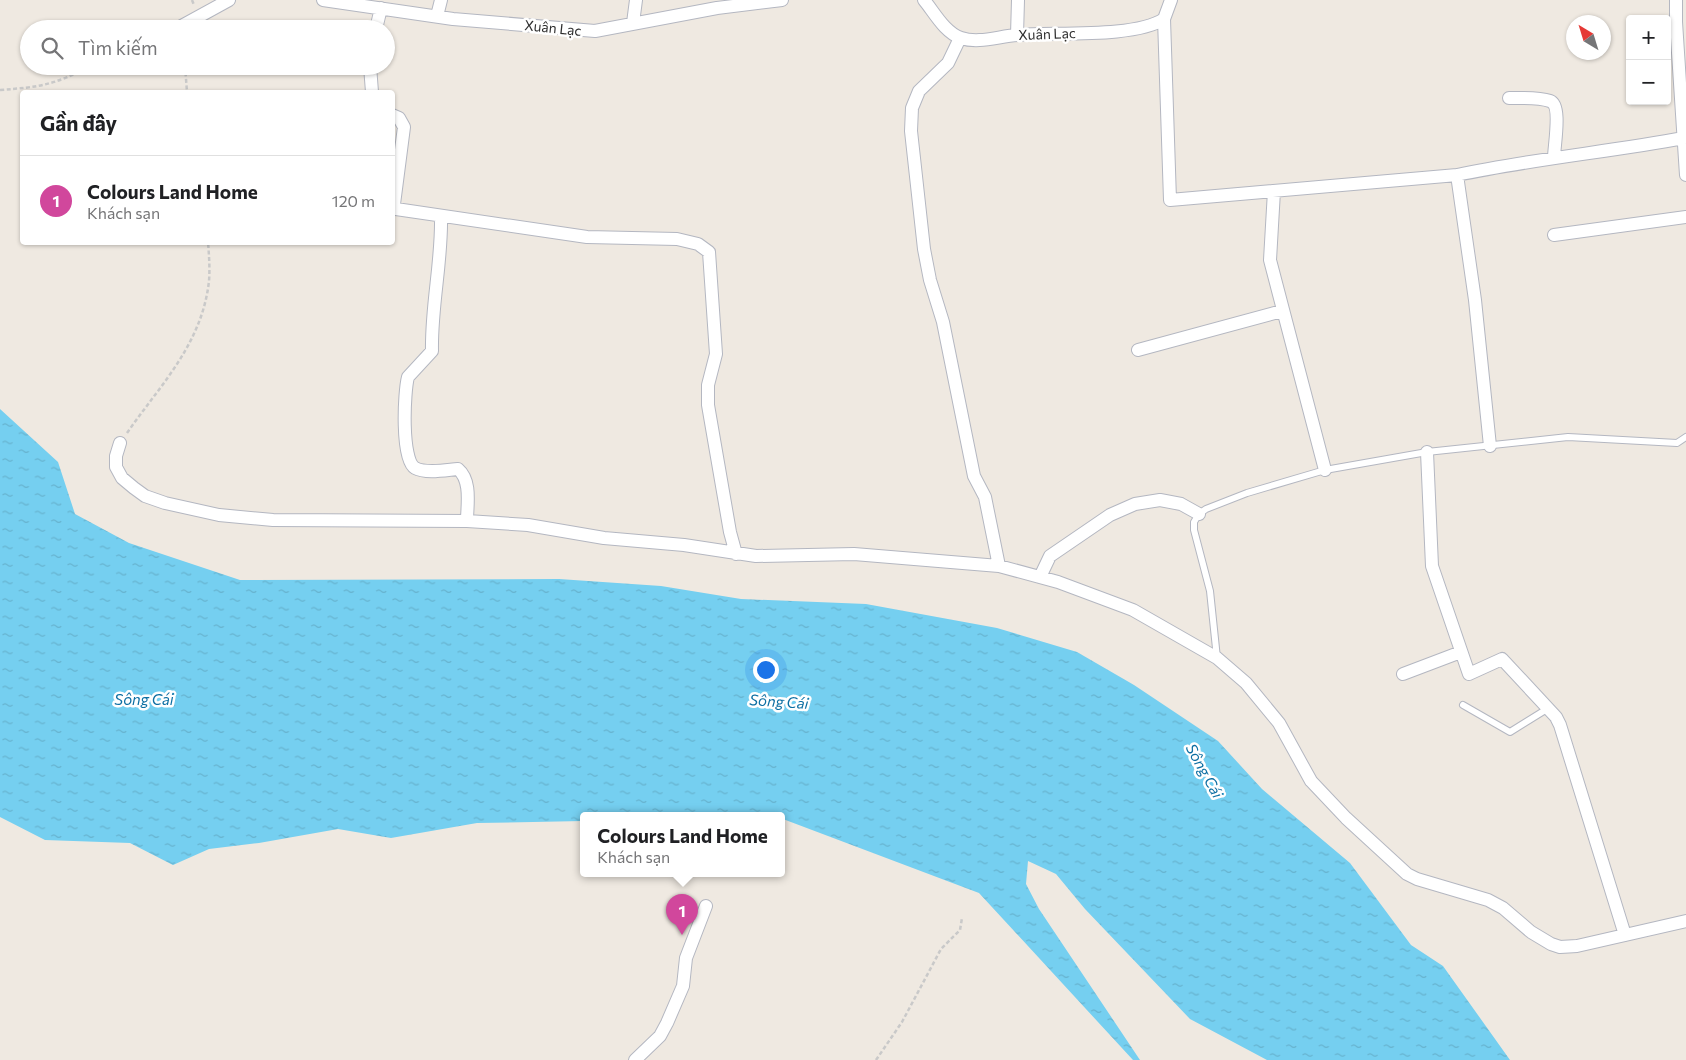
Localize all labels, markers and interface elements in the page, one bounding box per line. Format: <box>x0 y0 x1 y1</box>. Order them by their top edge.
north arrow <box>1566 15 1611 60</box>
map controls <box>1626 15 1671 105</box>
button: + <box>1626 15 1671 60</box>
street label: Xuân Lạc <box>524 16 583 39</box>
search box <box>20 20 395 75</box>
street label: Xuân Lạc <box>1018 24 1076 43</box>
icon: search <box>38 34 66 62</box>
text: Tìm kiếm <box>78 36 157 59</box>
button: − <box>1626 60 1671 105</box>
text: Gần đây <box>40 110 117 135</box>
text: Colours Land Home <box>87 180 258 203</box>
text: 1 <box>52 191 60 210</box>
text: 120 m <box>332 191 375 210</box>
text: Khách sạn <box>87 203 160 222</box>
your location <box>753 657 779 683</box>
water label: Sông Cái <box>114 690 175 708</box>
water label: Sông Cái <box>749 690 810 712</box>
water label: Sông Cái <box>1183 740 1228 802</box>
popup <box>580 812 785 877</box>
text: Colours Land Home <box>597 824 768 847</box>
text: Khách sạn <box>597 847 670 866</box>
pin: 1 <box>666 894 698 935</box>

